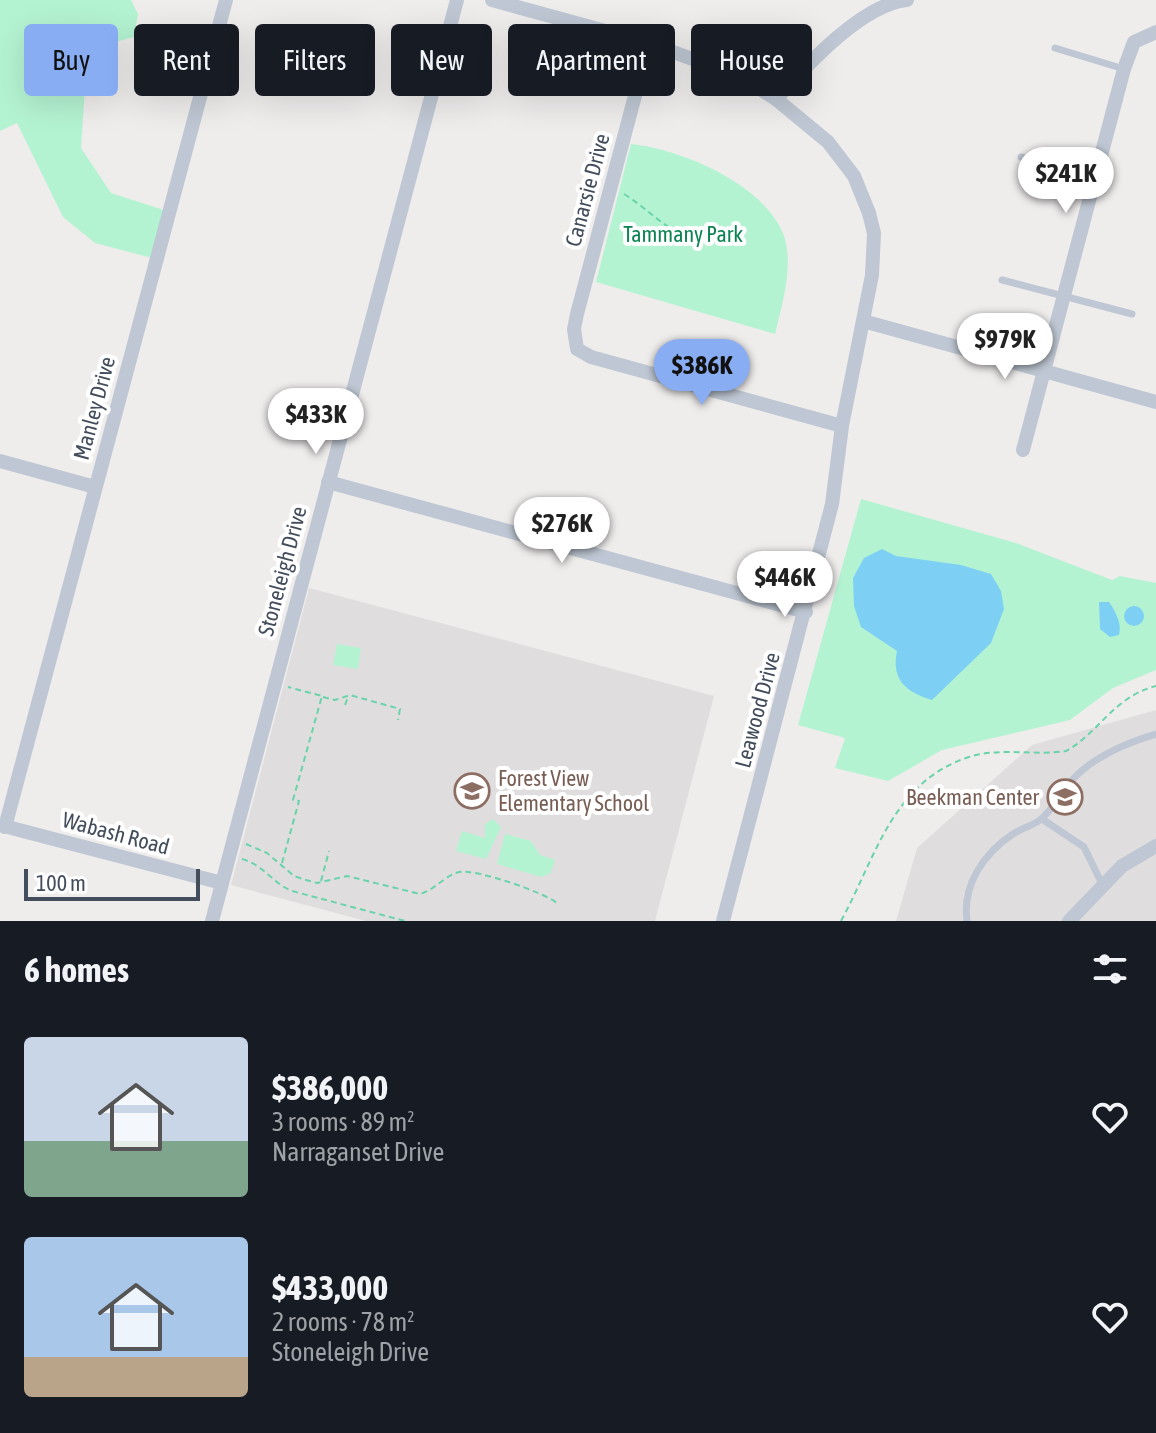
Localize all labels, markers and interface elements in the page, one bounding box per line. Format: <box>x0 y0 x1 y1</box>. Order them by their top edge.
chip: Buy <box>24 24 118 96</box>
chip: Rent <box>134 24 239 96</box>
chip: Filters <box>255 24 375 96</box>
chip: New <box>391 24 492 96</box>
chip: Apartment <box>508 24 675 96</box>
chip: House <box>691 24 812 96</box>
street label: Canarsie Drive <box>559 131 615 249</box>
pin: $241K <box>1010 147 1122 215</box>
text: $241K <box>1036 158 1096 188</box>
park label: Tammany Park <box>623 221 743 247</box>
pin: $979K <box>949 313 1061 381</box>
text: $979K <box>975 324 1035 354</box>
pin: $386K <box>646 339 758 407</box>
text: $386K <box>672 350 732 380</box>
street label: Manley Drive <box>68 354 120 462</box>
pin: $433K <box>260 388 372 456</box>
text: $433K <box>286 399 346 429</box>
pin: $276K <box>506 497 618 565</box>
street label: Stoneleigh Drive <box>252 503 312 639</box>
text: $276K <box>532 508 592 538</box>
pin: $446K <box>729 551 841 619</box>
text: $446K <box>755 562 815 592</box>
street label: Leawood Drive <box>729 649 785 771</box>
place label: Forest View Elementary School <box>498 765 649 816</box>
school or university icon: Forest View Elementary School <box>453 772 491 810</box>
school or university icon: Beekman Center <box>1046 778 1084 816</box>
place label: Beekman Center <box>906 784 1039 810</box>
street label: Wabash Road <box>60 806 172 860</box>
scale bar <box>24 865 200 901</box>
text: 100 m <box>36 870 86 896</box>
icon: filters <box>1088 947 1132 991</box>
text: 6 homes <box>24 950 129 989</box>
text: $386,000 <box>272 1068 388 1107</box>
icon: home <box>88 1069 184 1165</box>
icon: heart <box>1088 1095 1132 1139</box>
text: 3 rooms · 89 m² <box>272 1107 414 1137</box>
text: Narraganset Drive <box>272 1137 444 1167</box>
text: $433,000 <box>272 1268 388 1307</box>
icon: home <box>88 1269 184 1365</box>
icon: heart <box>1088 1295 1132 1339</box>
text: 2 rooms · 78 m² <box>272 1307 414 1337</box>
text: Stoneleigh Drive <box>272 1337 429 1367</box>

